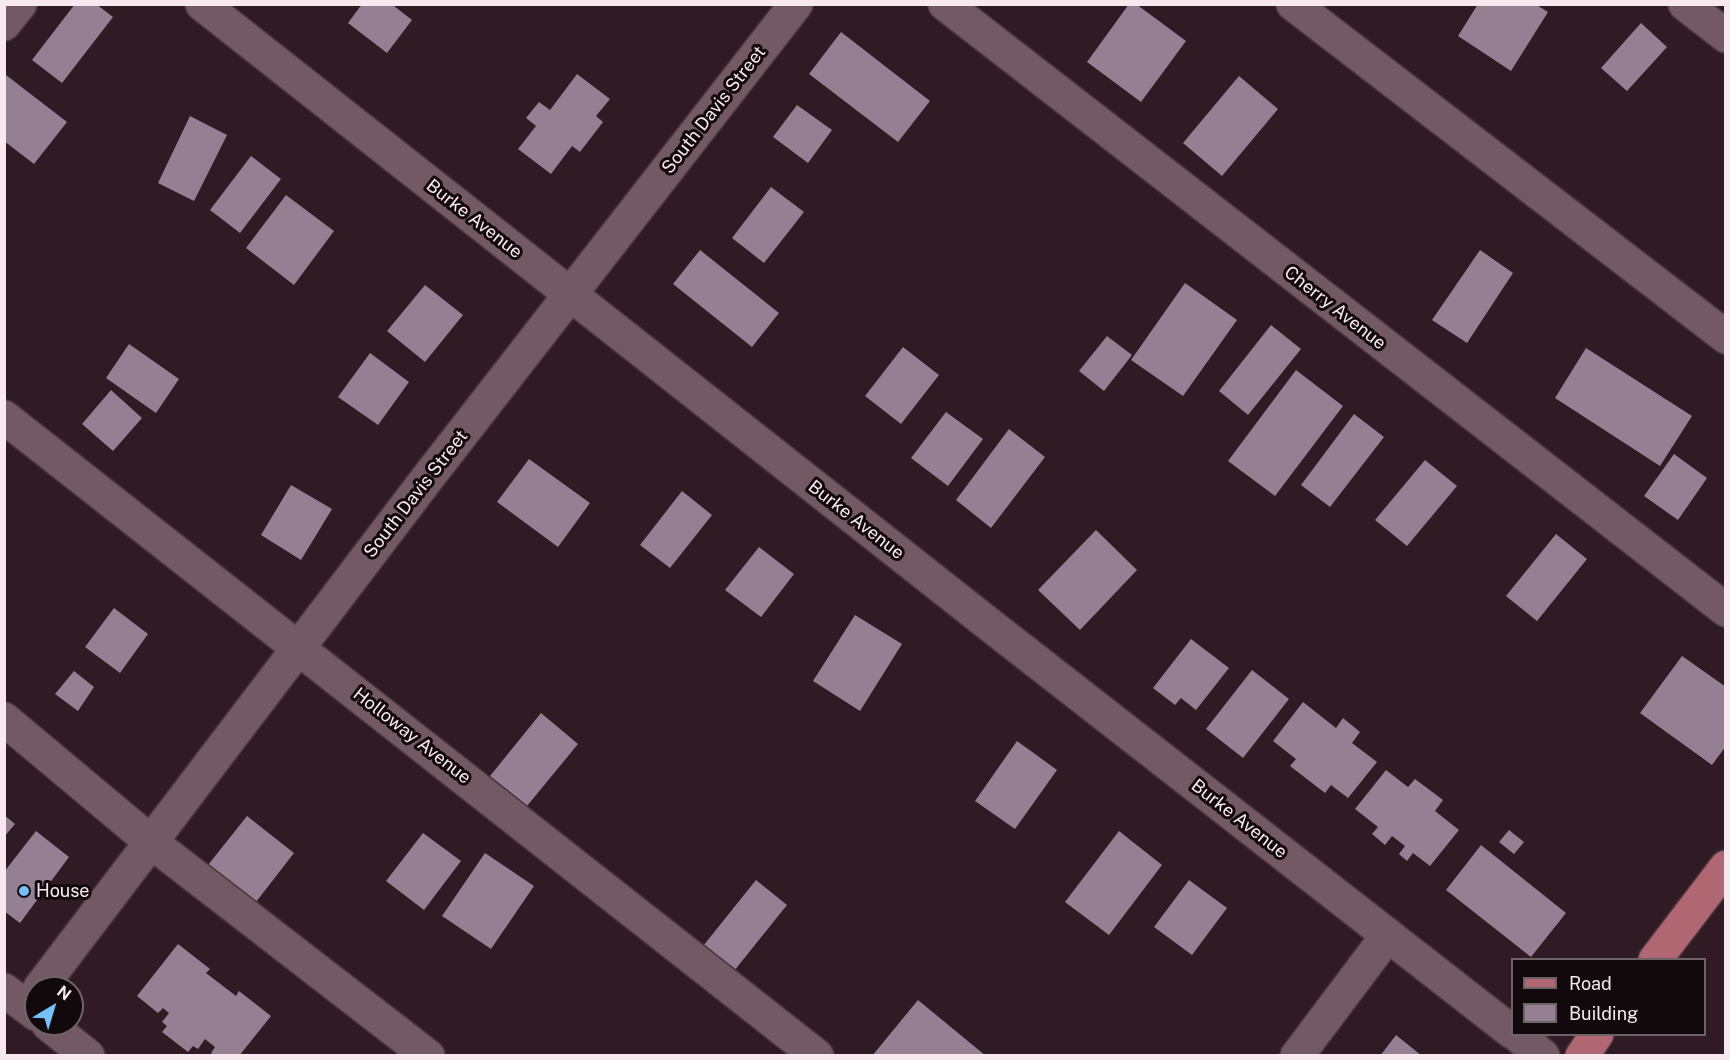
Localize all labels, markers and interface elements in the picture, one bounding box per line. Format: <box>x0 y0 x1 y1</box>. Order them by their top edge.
street label: South Davis Street <box>657 42 771 178</box>
street label: Burke Avenue <box>422 175 526 263</box>
street label: Cherry Avenue <box>1280 262 1390 354</box>
street label: South Davis Street <box>359 426 473 562</box>
street label: Burke Avenue <box>804 476 908 564</box>
street label: Holloway Avenue <box>349 683 475 789</box>
street label: Burke Avenue <box>1187 775 1291 863</box>
place label: House <box>36 880 90 902</box>
marker: House <box>17 884 31 898</box>
legend <box>1511 958 1706 1036</box>
text: Road <box>1569 973 1612 994</box>
north arrow <box>24 976 84 1036</box>
text: N <box>53 982 75 1004</box>
text: Building <box>1569 1003 1638 1024</box>

